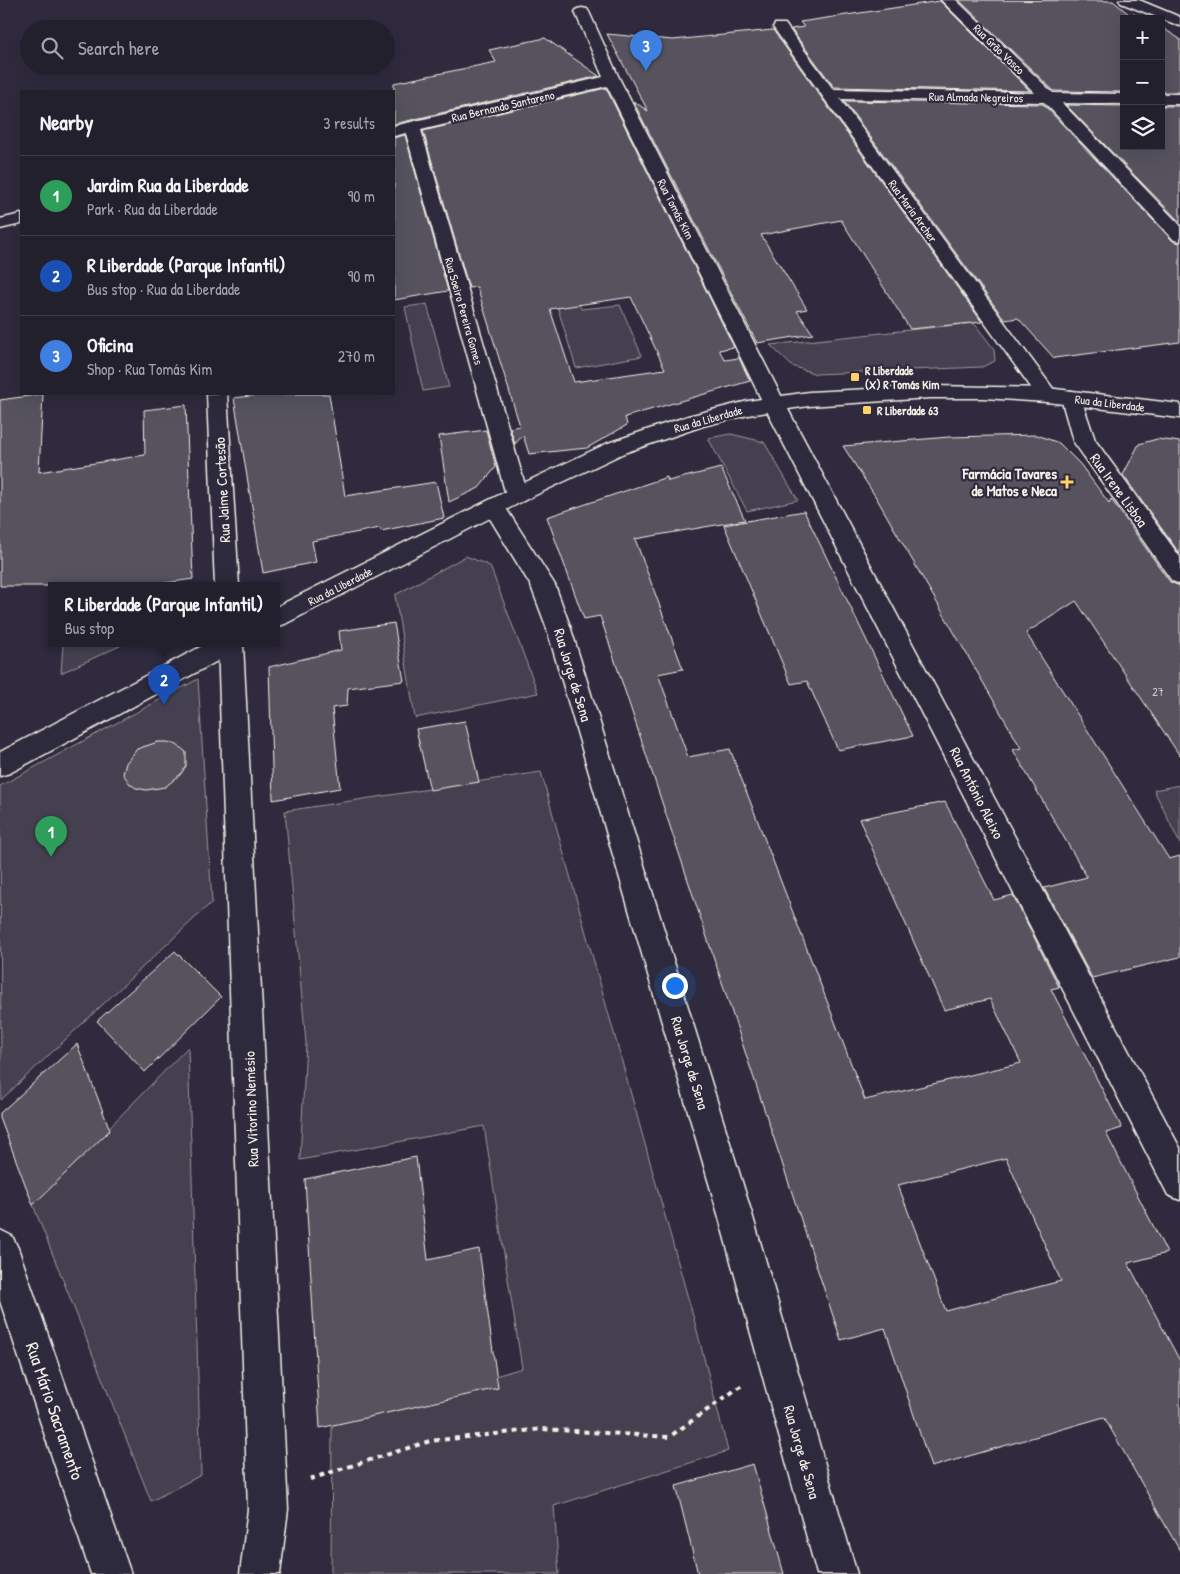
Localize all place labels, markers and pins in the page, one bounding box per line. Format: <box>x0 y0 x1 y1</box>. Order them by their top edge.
pin: 3 <box>630 30 662 71</box>
place label: R Liberdade (X) R Tomás Kim <box>865 362 939 393</box>
marker: R Liberdade (X) R Tomás Kim <box>849 371 861 383</box>
place label: R Liberdade 63 <box>877 402 939 419</box>
marker: R Liberdade 63 <box>861 404 873 416</box>
place label: Farmácia Tavares de Matos e Neca <box>962 463 1057 501</box>
marker: Farmácia Tavares de Matos e Neca <box>1061 476 1073 488</box>
pin: 2 <box>148 664 180 705</box>
pin: 1 <box>35 816 67 857</box>

